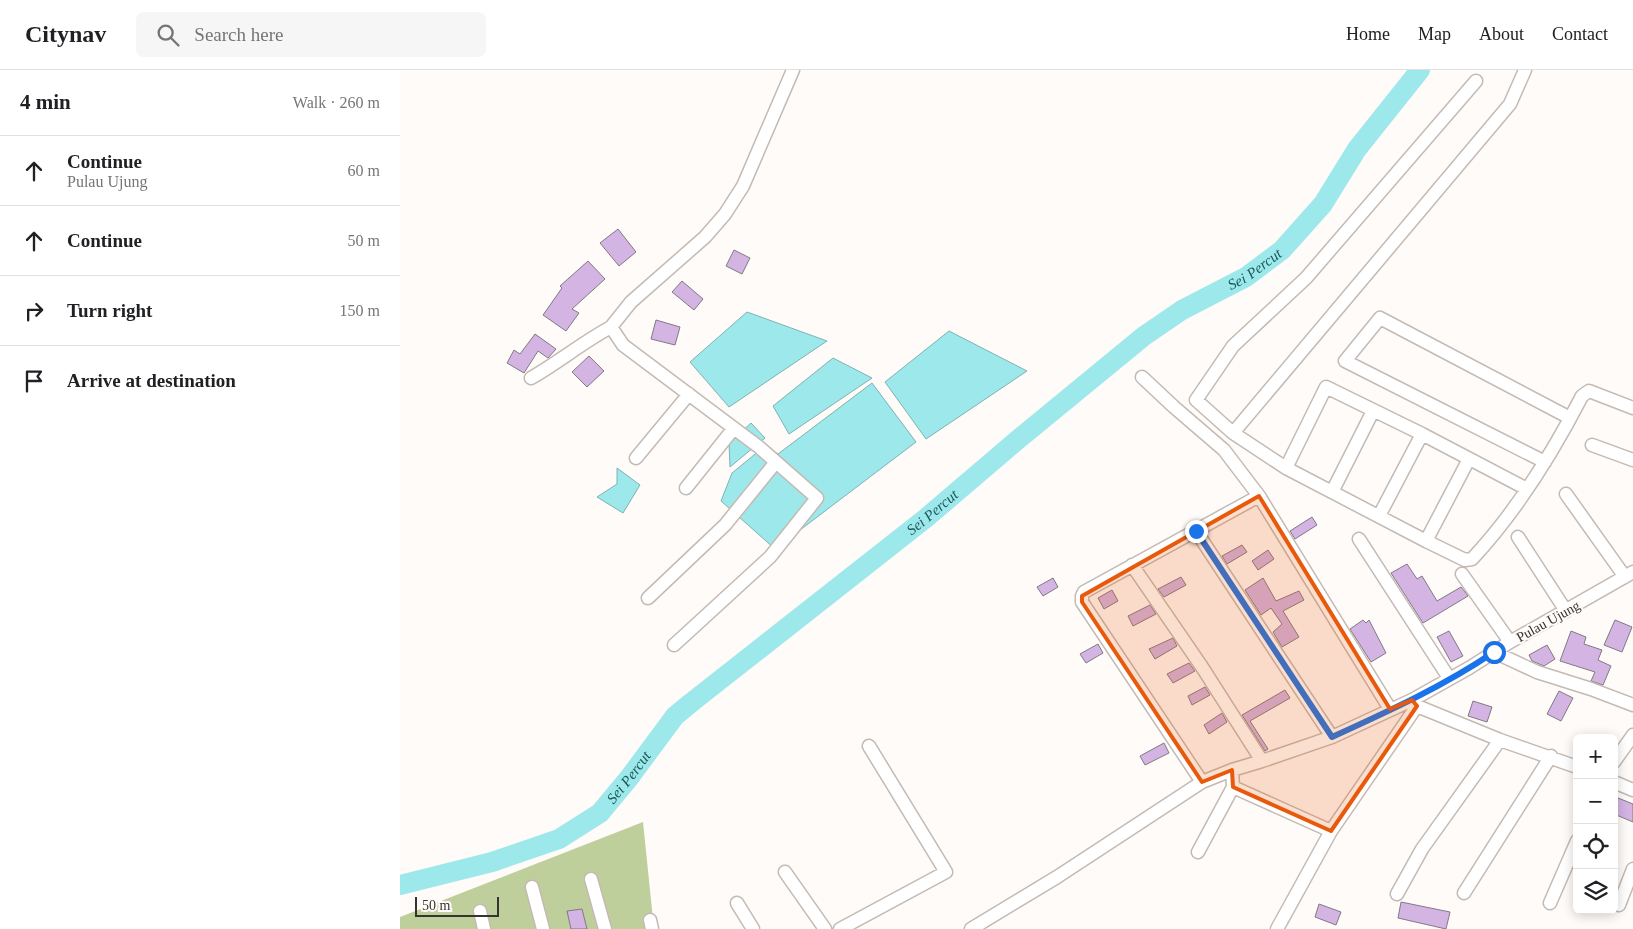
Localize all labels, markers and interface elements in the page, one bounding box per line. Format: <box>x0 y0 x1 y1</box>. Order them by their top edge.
search box <box>136 12 486 57</box>
text: Citynav <box>25 21 106 47</box>
icon: search <box>154 21 182 49</box>
text: Search here <box>194 24 283 45</box>
text: Home <box>1346 24 1390 44</box>
text: Map <box>1418 24 1451 44</box>
text: About <box>1479 24 1524 44</box>
text: Contact <box>1552 24 1608 44</box>
text: 4 min <box>20 90 71 114</box>
text: Walk · 260 m <box>293 94 380 111</box>
text: Continue <box>67 151 142 172</box>
icon: ahead <box>20 157 48 185</box>
text: 60 m <box>348 162 380 179</box>
text: Pulau Ujung <box>67 173 147 190</box>
icon: ahead <box>20 227 48 255</box>
text: Continue <box>67 230 142 251</box>
text: 50 m <box>348 232 380 249</box>
water label: Sei Percut <box>1225 245 1285 293</box>
icon: right <box>20 297 48 325</box>
text: Turn right <box>67 300 152 321</box>
text: 150 m <box>340 302 380 319</box>
icon: arrive <box>20 367 48 395</box>
text: Arrive at destination <box>67 370 236 391</box>
water label: Sei Percut <box>903 486 962 538</box>
route end <box>1185 520 1208 543</box>
street label: Pulau Ujung <box>1514 598 1583 645</box>
route start <box>1483 641 1506 664</box>
map controls <box>1573 734 1618 914</box>
button: + <box>1573 734 1618 779</box>
water label: Sei Percut <box>603 748 654 807</box>
button: − <box>1573 779 1618 824</box>
button: locate <box>1573 824 1618 869</box>
button: layers <box>1573 869 1618 914</box>
scale bar <box>415 894 499 917</box>
text: 50 m <box>422 898 450 913</box>

